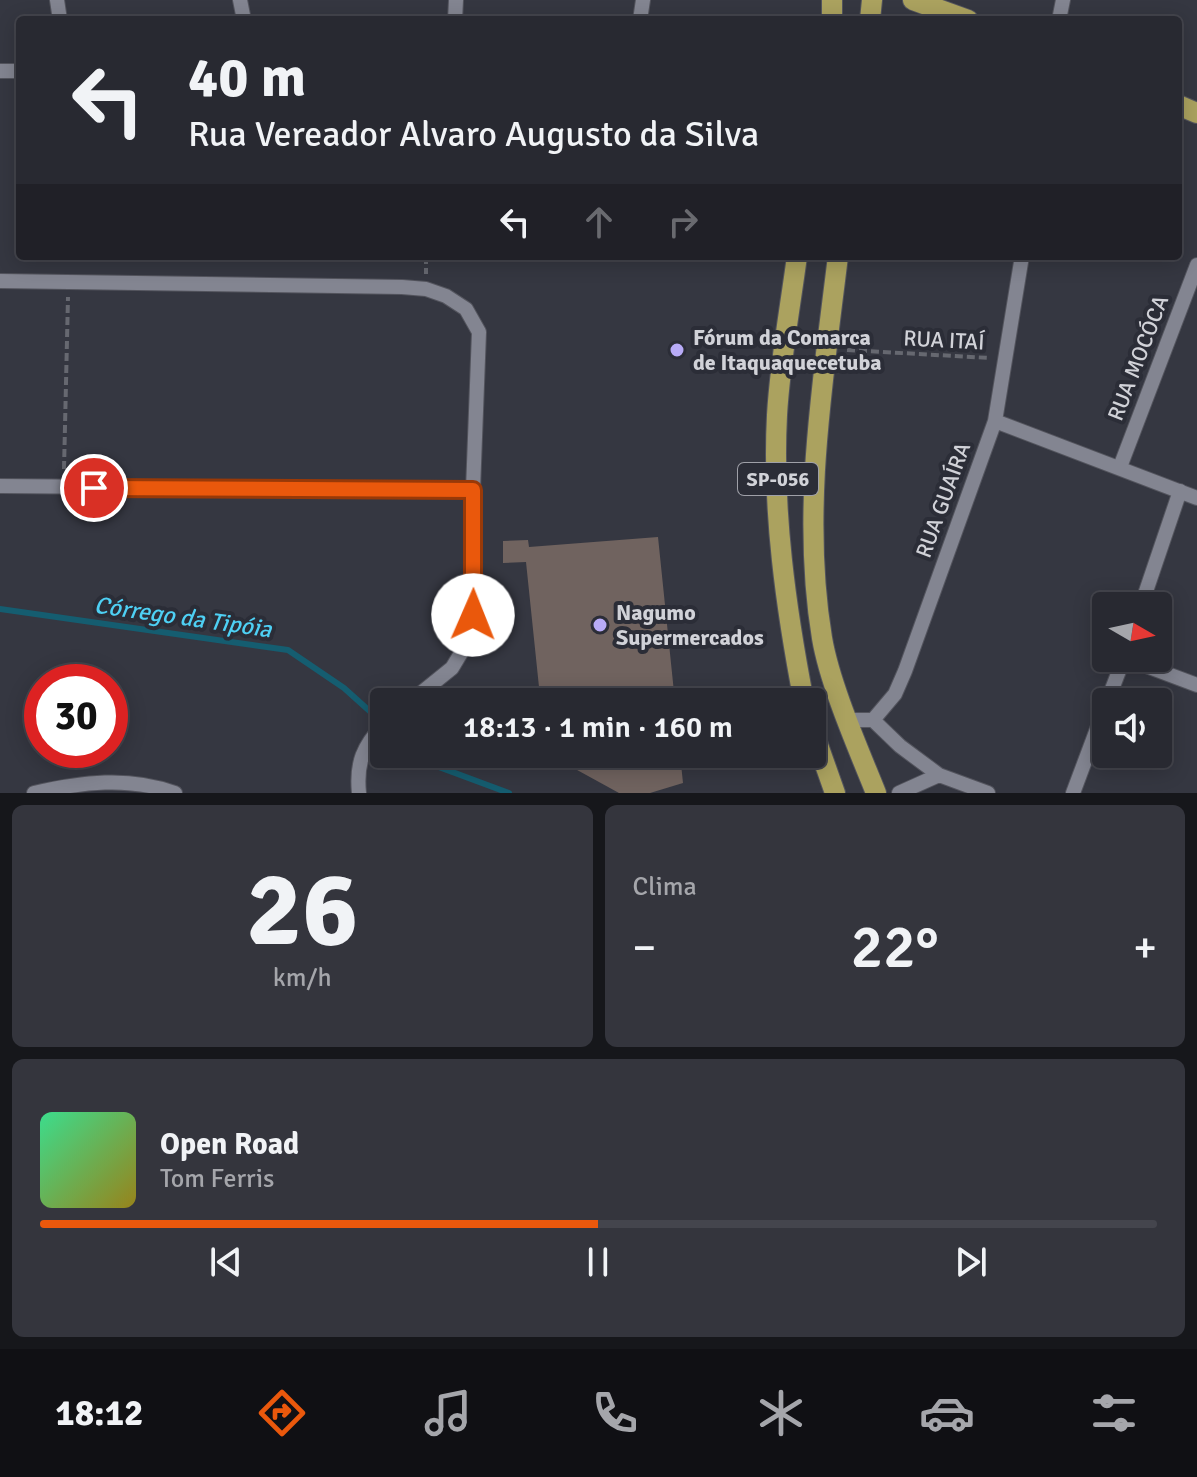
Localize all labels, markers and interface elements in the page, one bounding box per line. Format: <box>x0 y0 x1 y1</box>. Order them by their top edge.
text: 40 m <box>188 43 306 112</box>
icon: left <box>56 48 160 152</box>
text: Rua Vereador Alvaro Augusto da Silva <box>188 112 759 157</box>
icon: left <box>493 200 537 244</box>
icon: ahead <box>577 200 621 244</box>
icon: right <box>661 200 705 244</box>
street label: RUA MOCÓCA <box>1102 291 1174 424</box>
place label: Fórum da Comarca de Itaquaquecetuba <box>693 324 881 376</box>
street label: RUA ITAÍ <box>903 324 986 356</box>
marker: Fórum da Comarca de Itaquaquecetuba <box>668 341 686 359</box>
street label: RUA GUAÍRA <box>910 438 976 561</box>
pin <box>60 454 128 522</box>
road number: SP-056 <box>738 463 818 495</box>
icon: arrive <box>72 466 116 510</box>
position arrow <box>431 573 515 657</box>
water label: Córrego da Tipóia <box>92 590 274 644</box>
north arrow <box>1092 592 1172 672</box>
map controls <box>1092 592 1172 768</box>
place label: Nagumo Supermercados <box>616 599 764 651</box>
marker: Nagumo Supermercados <box>591 616 609 634</box>
speed limit sign: 30 <box>24 664 128 768</box>
button: sound <box>1092 688 1172 768</box>
text: 18:13 · 1 min · 160 m <box>463 709 733 746</box>
text: 26 <box>246 846 358 974</box>
text: Clima <box>633 871 697 903</box>
text: 22° <box>851 911 939 985</box>
text: − <box>633 921 656 975</box>
text: + <box>1133 921 1157 975</box>
text: km/h <box>273 962 332 994</box>
text: Open Road <box>160 1126 299 1163</box>
text: Tom Ferris <box>160 1163 274 1195</box>
icon: previous <box>204 1240 248 1284</box>
icon: pause <box>576 1240 620 1284</box>
icon: next <box>949 1240 993 1284</box>
icon: directions <box>254 1385 310 1441</box>
icon: music <box>420 1385 476 1441</box>
icon: phone <box>587 1385 643 1441</box>
icon: climate <box>753 1385 809 1441</box>
icon: car <box>919 1385 975 1441</box>
icon: filters <box>1086 1385 1142 1441</box>
text: 18:12 <box>55 1391 144 1436</box>

